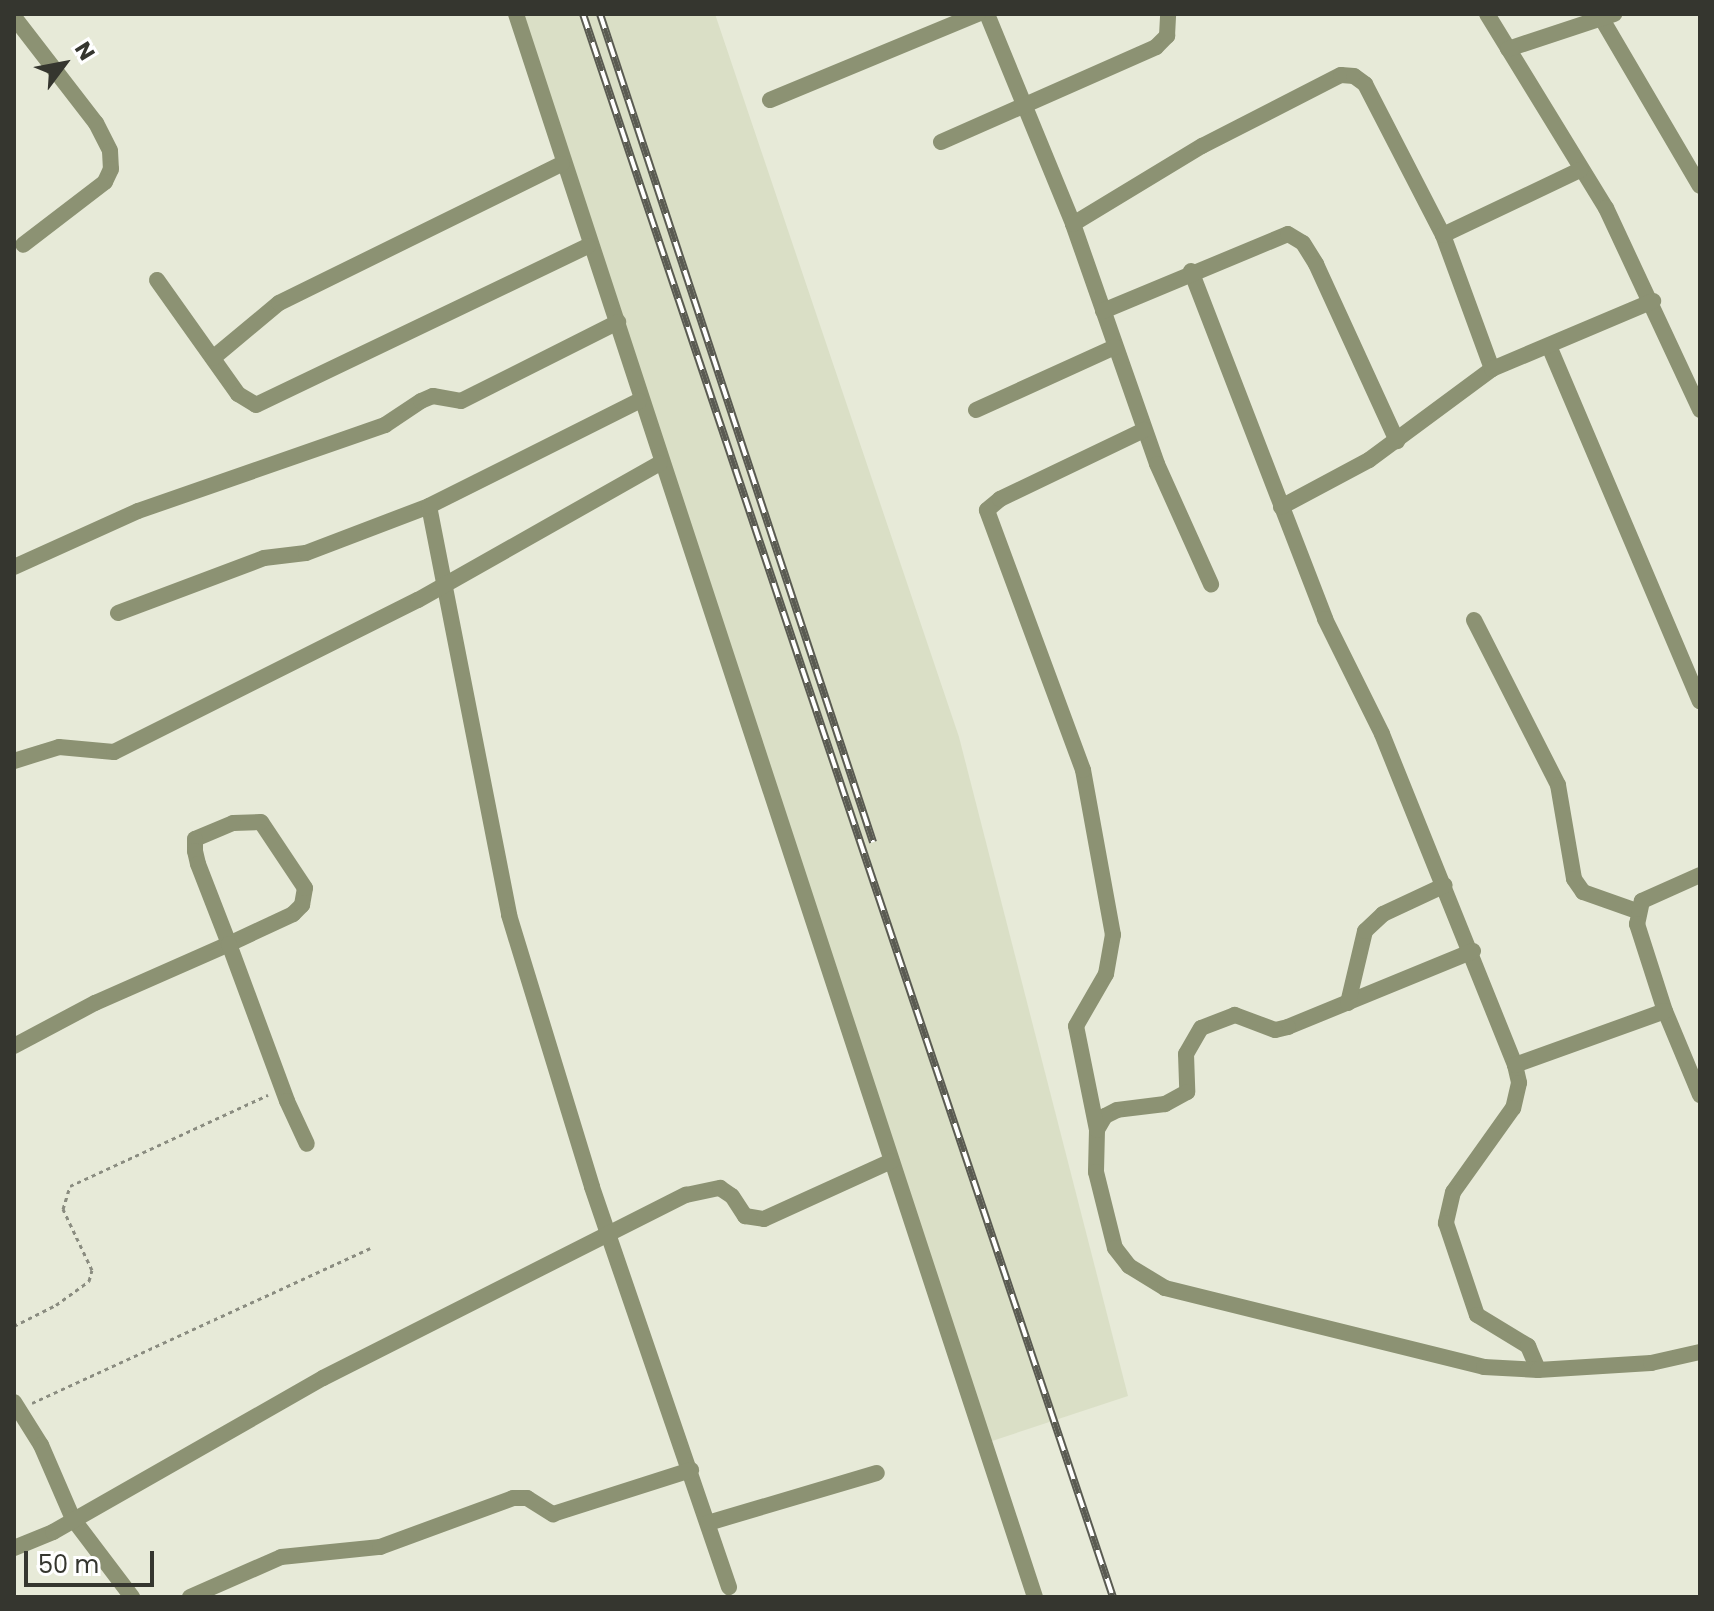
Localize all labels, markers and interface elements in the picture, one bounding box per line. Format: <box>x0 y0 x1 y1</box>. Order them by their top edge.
north arrow <box>24 24 104 104</box>
text: N <box>67 36 102 66</box>
scale bar <box>28 1535 158 1585</box>
text: 50 m <box>38 1548 99 1581</box>

